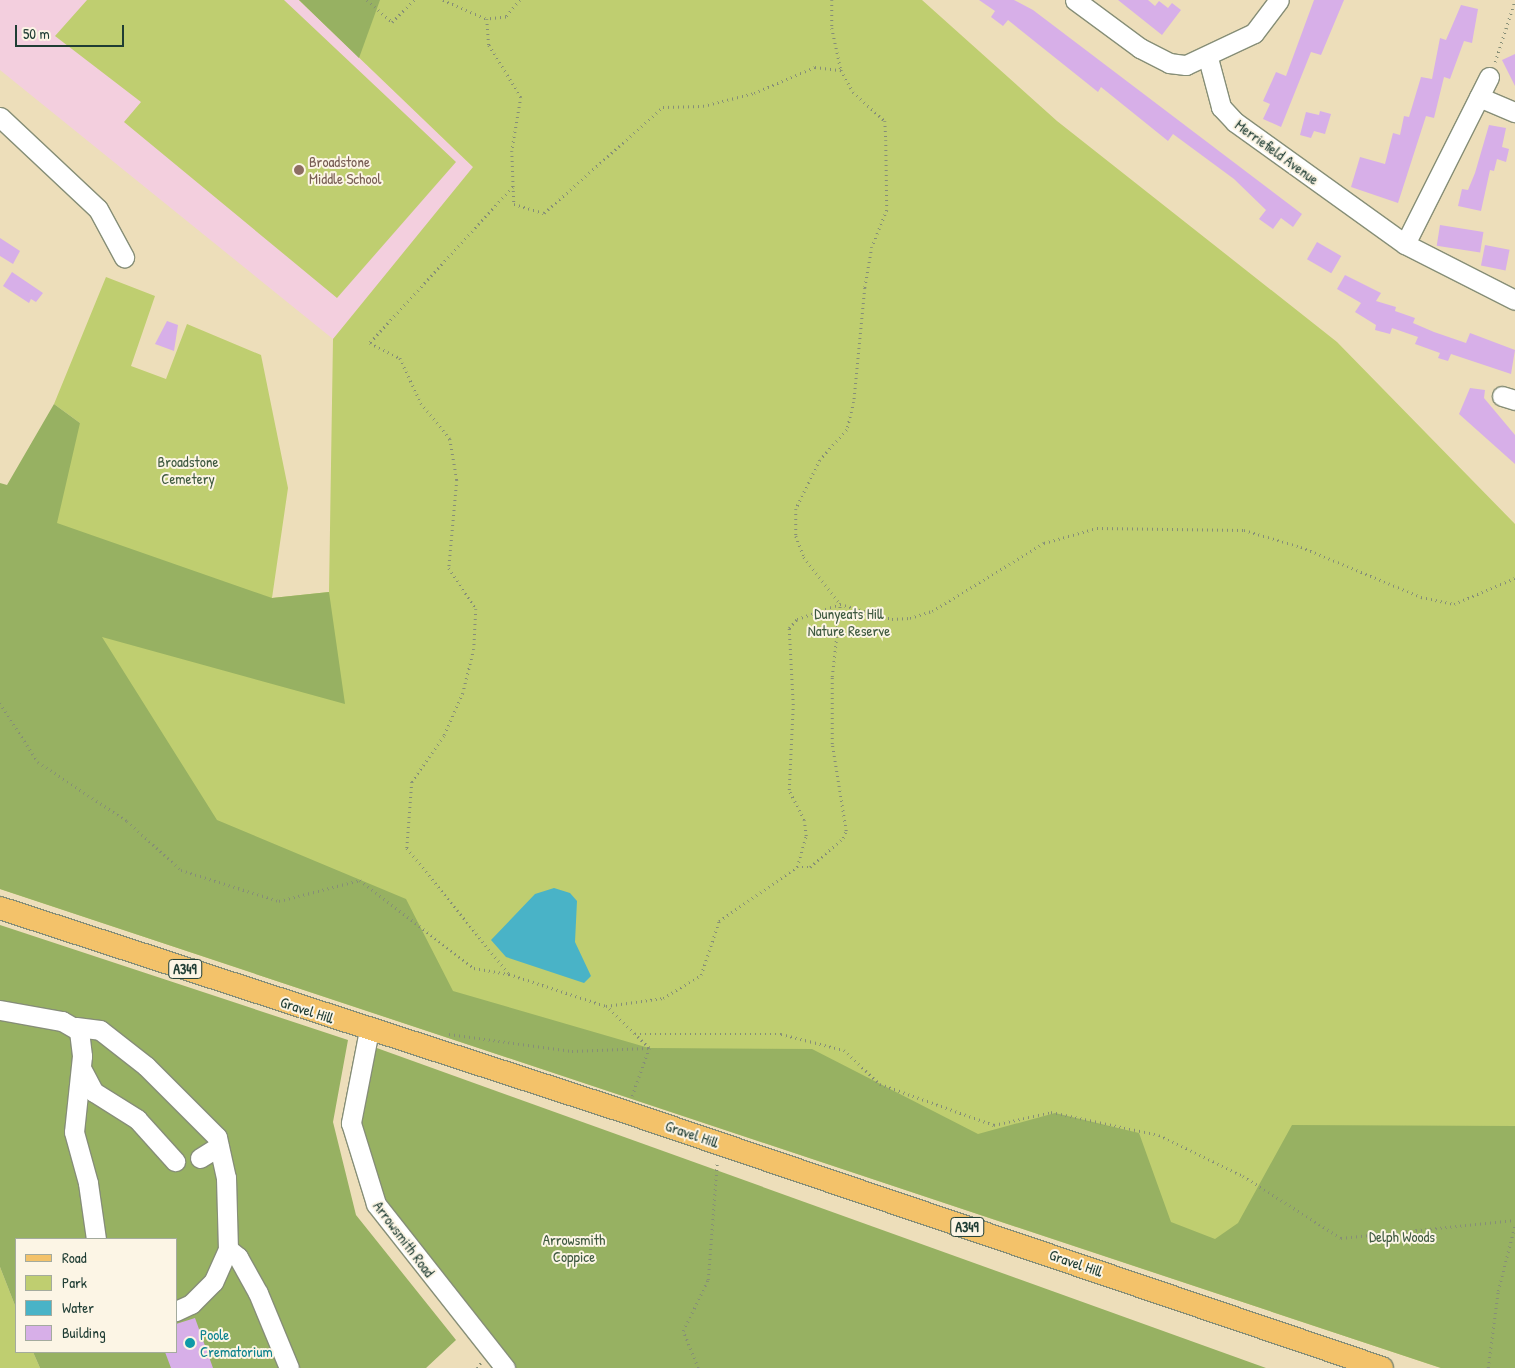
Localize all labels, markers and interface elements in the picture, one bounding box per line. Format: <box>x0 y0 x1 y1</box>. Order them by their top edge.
scale bar <box>18 15 126 47</box>
text: 50 m <box>23 23 50 44</box>
street label: Merriefield Avenue <box>1232 116 1322 188</box>
place label: Broadstone Middle School <box>309 152 381 187</box>
marker: Broadstone Middle School <box>293 164 305 176</box>
park label: Broadstone Cemetery <box>158 452 218 487</box>
park label: Dunyeats Hill Nature Reserve <box>808 604 890 639</box>
road number: A349 <box>168 958 202 981</box>
street label: Gravel Hill <box>278 993 336 1027</box>
street label: Gravel Hill <box>663 1117 721 1151</box>
street label: Arrowsmith Road <box>370 1197 438 1281</box>
road number: A349 <box>950 1216 984 1238</box>
park label: Delph Woods <box>1369 1228 1435 1246</box>
park label: Arrowsmith Coppice <box>543 1230 605 1265</box>
legend <box>15 1238 178 1353</box>
street label: Gravel Hill <box>1047 1246 1105 1280</box>
text: Road <box>62 1247 87 1268</box>
text: Park <box>62 1272 87 1293</box>
text: Water <box>62 1297 94 1318</box>
text: Building <box>62 1322 106 1343</box>
place label: Poole Crematorium <box>200 1325 273 1360</box>
marker: Poole Crematorium <box>184 1337 196 1349</box>

